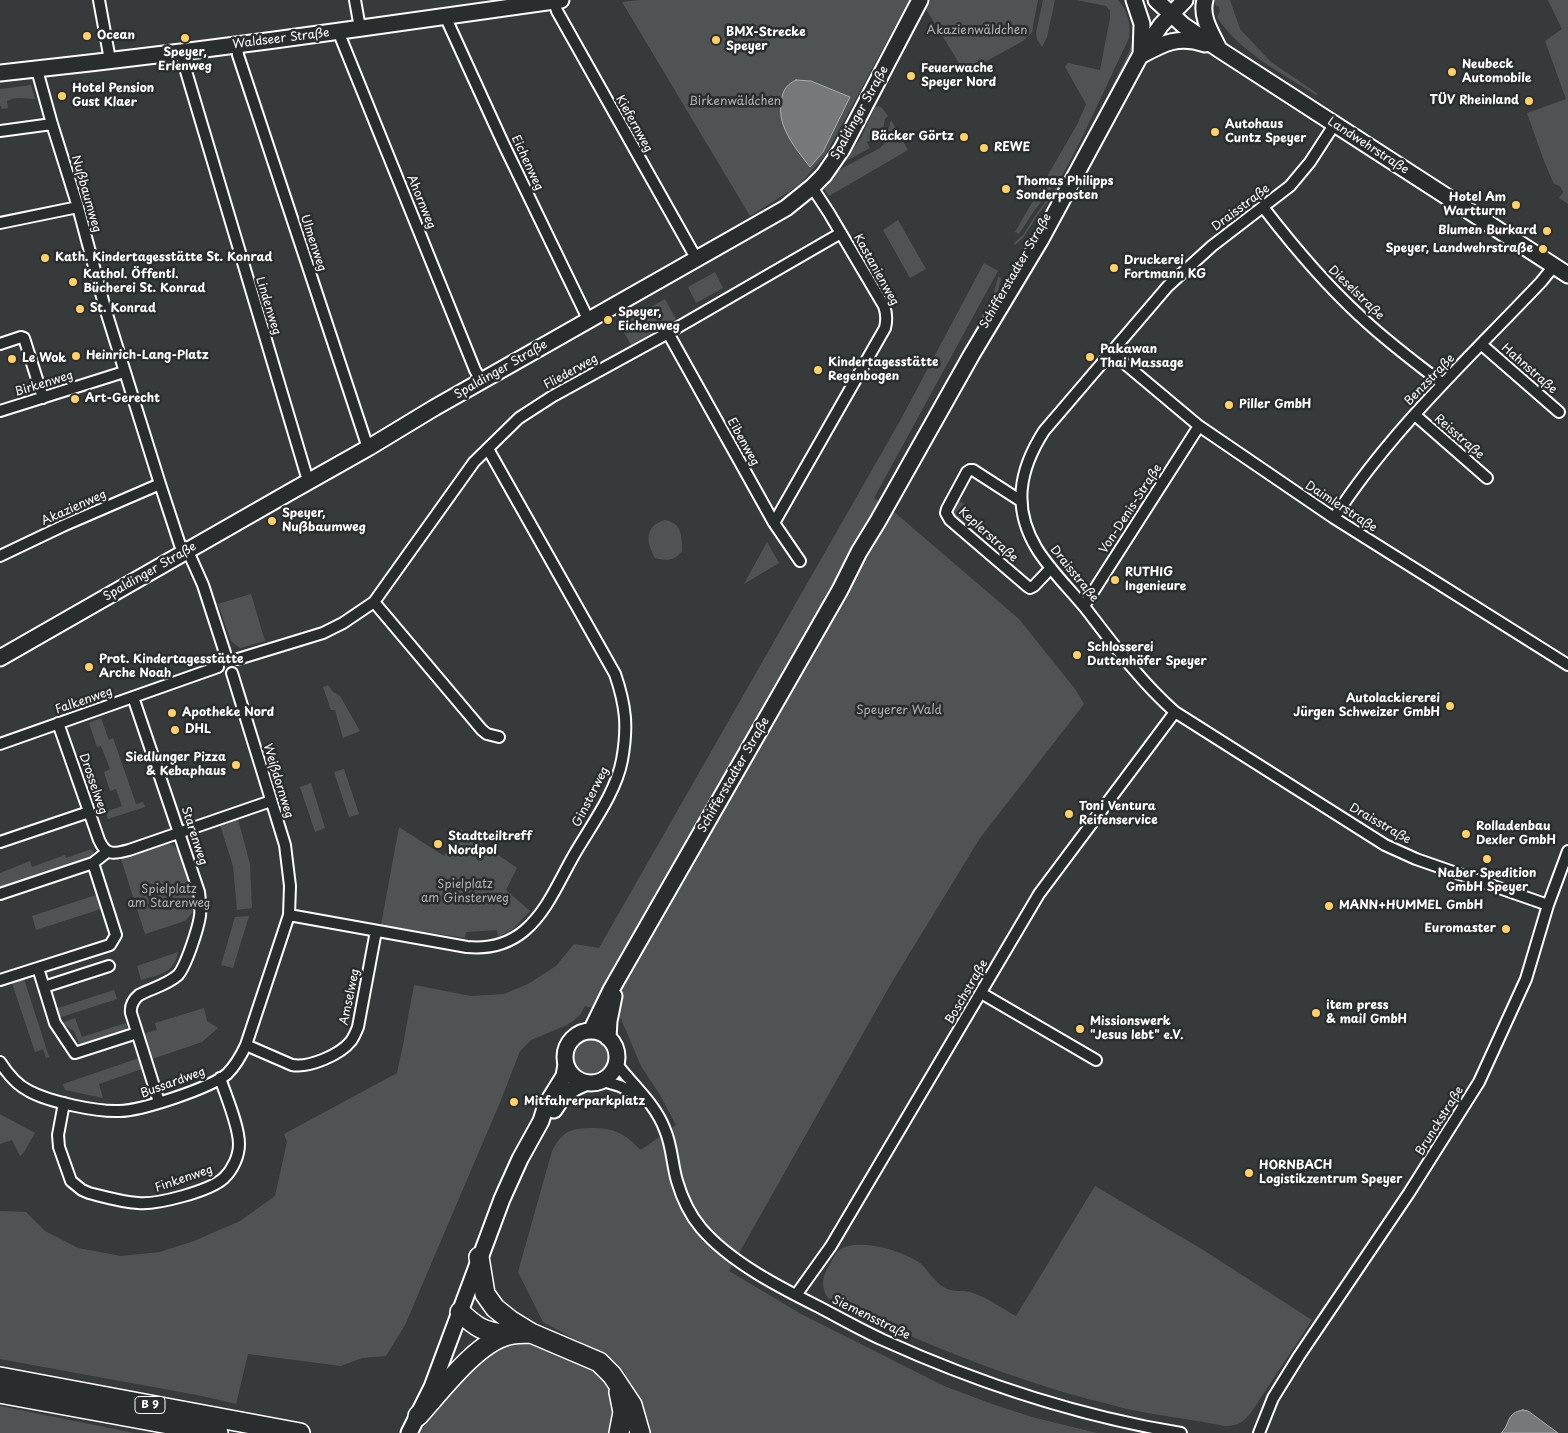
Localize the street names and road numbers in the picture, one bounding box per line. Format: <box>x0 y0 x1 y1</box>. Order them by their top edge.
street label: Waldseer Straße <box>232 26 330 52</box>
street label: Spaldinger Straße <box>828 64 892 162</box>
street label: Kiefernweg <box>612 93 656 155</box>
street label: Landwehrstraße <box>1325 114 1411 178</box>
street label: Eichenweg <box>508 133 546 193</box>
street label: Nußbaumweg <box>68 154 104 234</box>
street label: Ahornweg <box>404 173 438 231</box>
street label: Draisstraße <box>1209 182 1273 234</box>
street label: Schifferstadter Straße <box>977 211 1055 331</box>
street label: Ulmenweg <box>297 213 329 273</box>
street label: Kastanienweg <box>850 232 902 308</box>
street label: Dieselstraße <box>1325 263 1387 323</box>
street label: Lindenweg <box>252 275 284 337</box>
street label: Spaldinger Straße <box>452 338 550 402</box>
street label: Hahnstraße <box>1498 341 1560 397</box>
street label: Fliederweg <box>541 351 601 393</box>
street label: Benzstraße <box>1402 351 1458 409</box>
street label: Birkenweg <box>13 368 75 400</box>
street label: Reisstraße <box>1431 412 1487 462</box>
street label: Eibenweg <box>724 415 762 469</box>
street label: Von-Denis-Straße <box>1097 462 1165 556</box>
street label: Daimlerstraße <box>1302 478 1380 536</box>
street label: Akazienweg <box>39 487 109 529</box>
street label: Keplerstraße <box>955 505 1021 565</box>
street label: Spaldinger Straße <box>101 540 199 604</box>
street label: Draisstraße <box>1047 543 1101 605</box>
street label: Falkenweg <box>53 684 115 718</box>
street label: Schifferstadter Straße <box>695 715 773 835</box>
street label: Weißdornweg <box>260 742 296 820</box>
street label: Drosselweg <box>76 752 110 816</box>
street label: Ginsterweg <box>570 764 612 830</box>
street label: Draisstraße <box>1347 801 1413 847</box>
street label: Starenweg <box>178 805 210 867</box>
street label: Boschstraße <box>943 957 991 1027</box>
street label: Amselweg <box>337 967 363 1027</box>
street label: Bussardweg <box>139 1065 207 1101</box>
street label: Brunckstraße <box>1413 1084 1467 1158</box>
street label: Finkenweg <box>153 1162 215 1196</box>
street label: Siemensstraße <box>830 1293 912 1343</box>
road number: B 9 <box>135 1396 165 1414</box>

